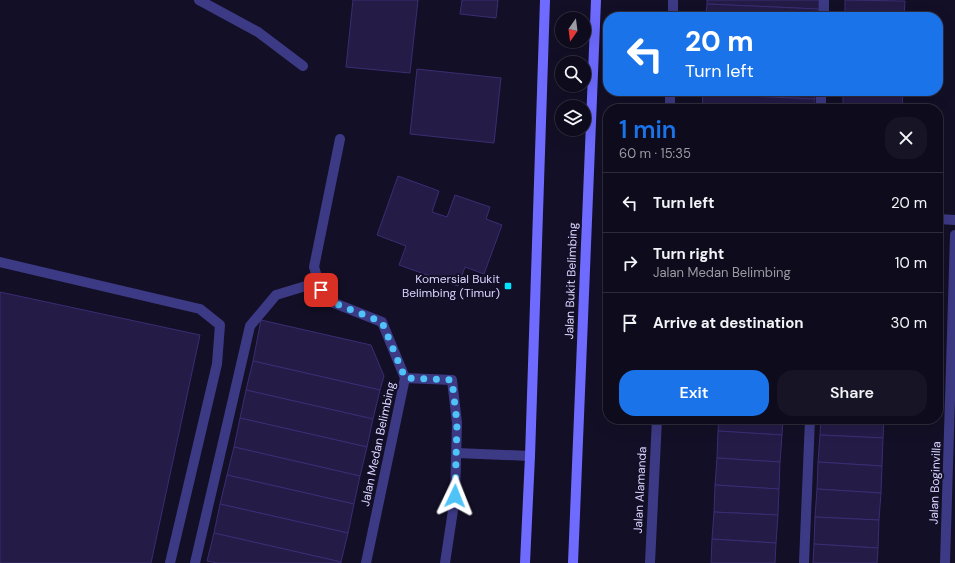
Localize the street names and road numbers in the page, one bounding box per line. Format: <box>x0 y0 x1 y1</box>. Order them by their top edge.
street label: Jalan Bukit Belimbing <box>561 222 581 340</box>
street label: Jalan Medan Belimbing <box>357 380 399 508</box>
street label: Jalan Boginvilla <box>926 441 944 525</box>
street label: Jalan Alamanda <box>630 446 650 534</box>

